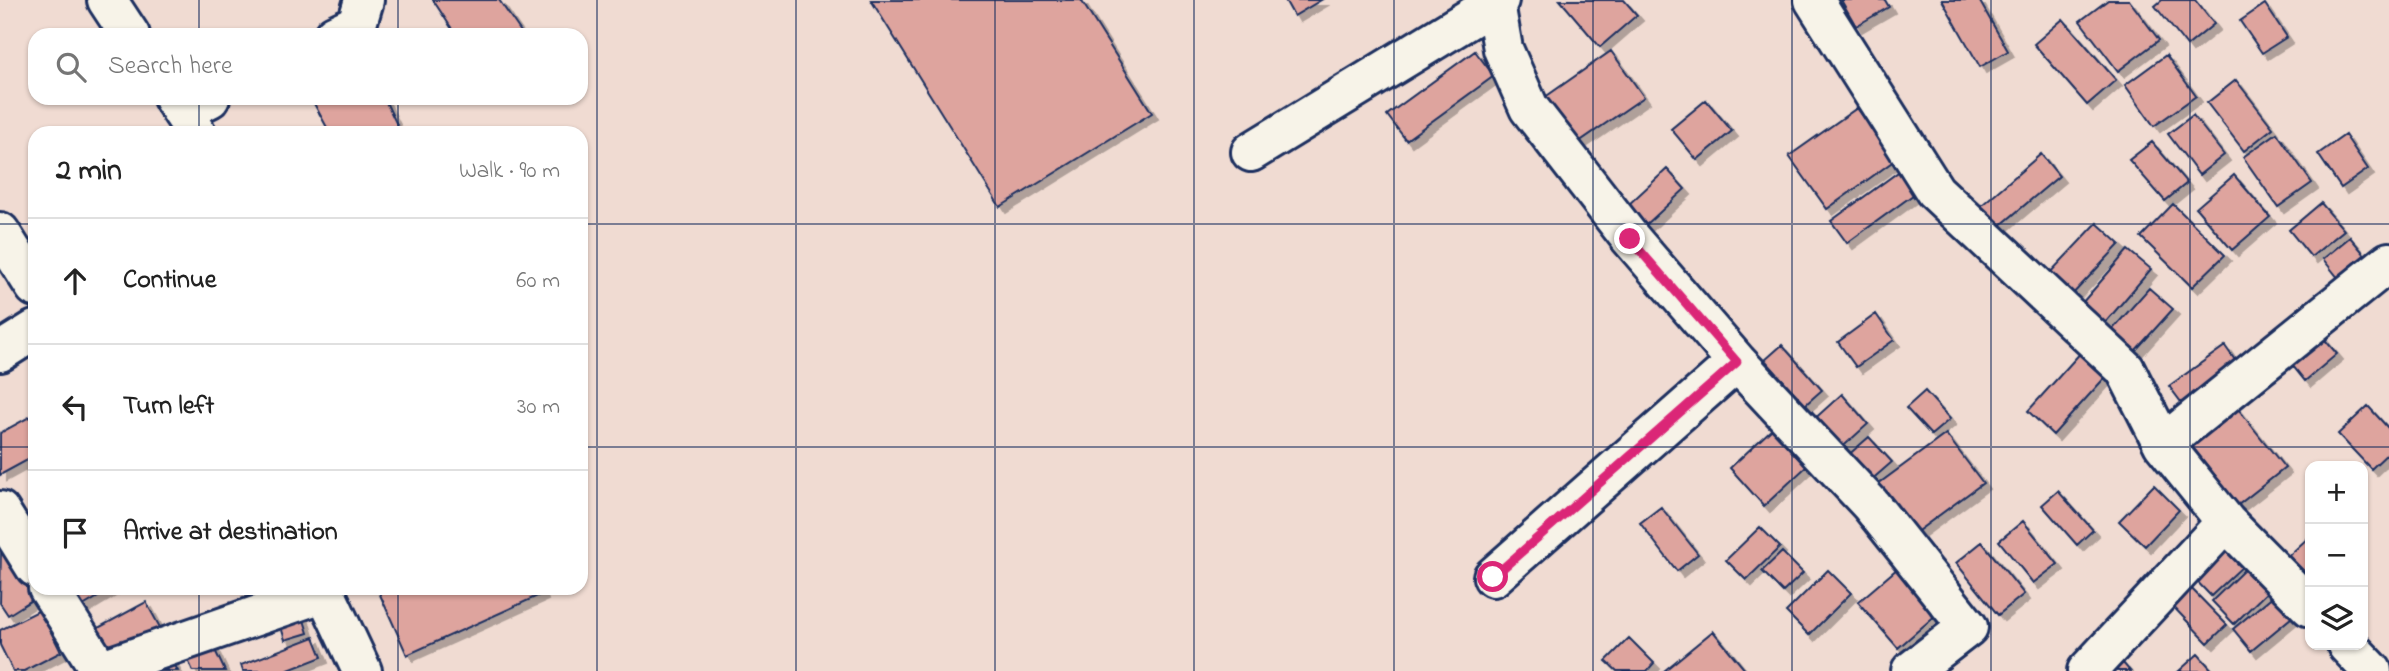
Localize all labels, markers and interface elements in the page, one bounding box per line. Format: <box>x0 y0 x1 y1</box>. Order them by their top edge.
search box <box>28 28 588 105</box>
icon: search <box>52 48 90 86</box>
text: Search here <box>108 48 233 86</box>
text: 2 min <box>56 150 122 194</box>
text: Walk · 90 m <box>459 155 560 188</box>
route end <box>1614 223 1645 254</box>
icon: ahead <box>56 262 94 300</box>
text: Continue <box>123 262 216 300</box>
text: 60 m <box>516 265 560 298</box>
icon: left <box>56 388 94 426</box>
text: Turn left <box>123 388 214 426</box>
text: 30 m <box>517 391 560 424</box>
map controls <box>2305 461 2368 650</box>
button: + <box>2305 461 2368 524</box>
icon: arrive <box>56 514 94 552</box>
text: Arrive at destination <box>123 514 338 552</box>
button: − <box>2305 524 2368 587</box>
route start <box>1477 561 1508 592</box>
button: layers <box>2305 587 2368 650</box>

